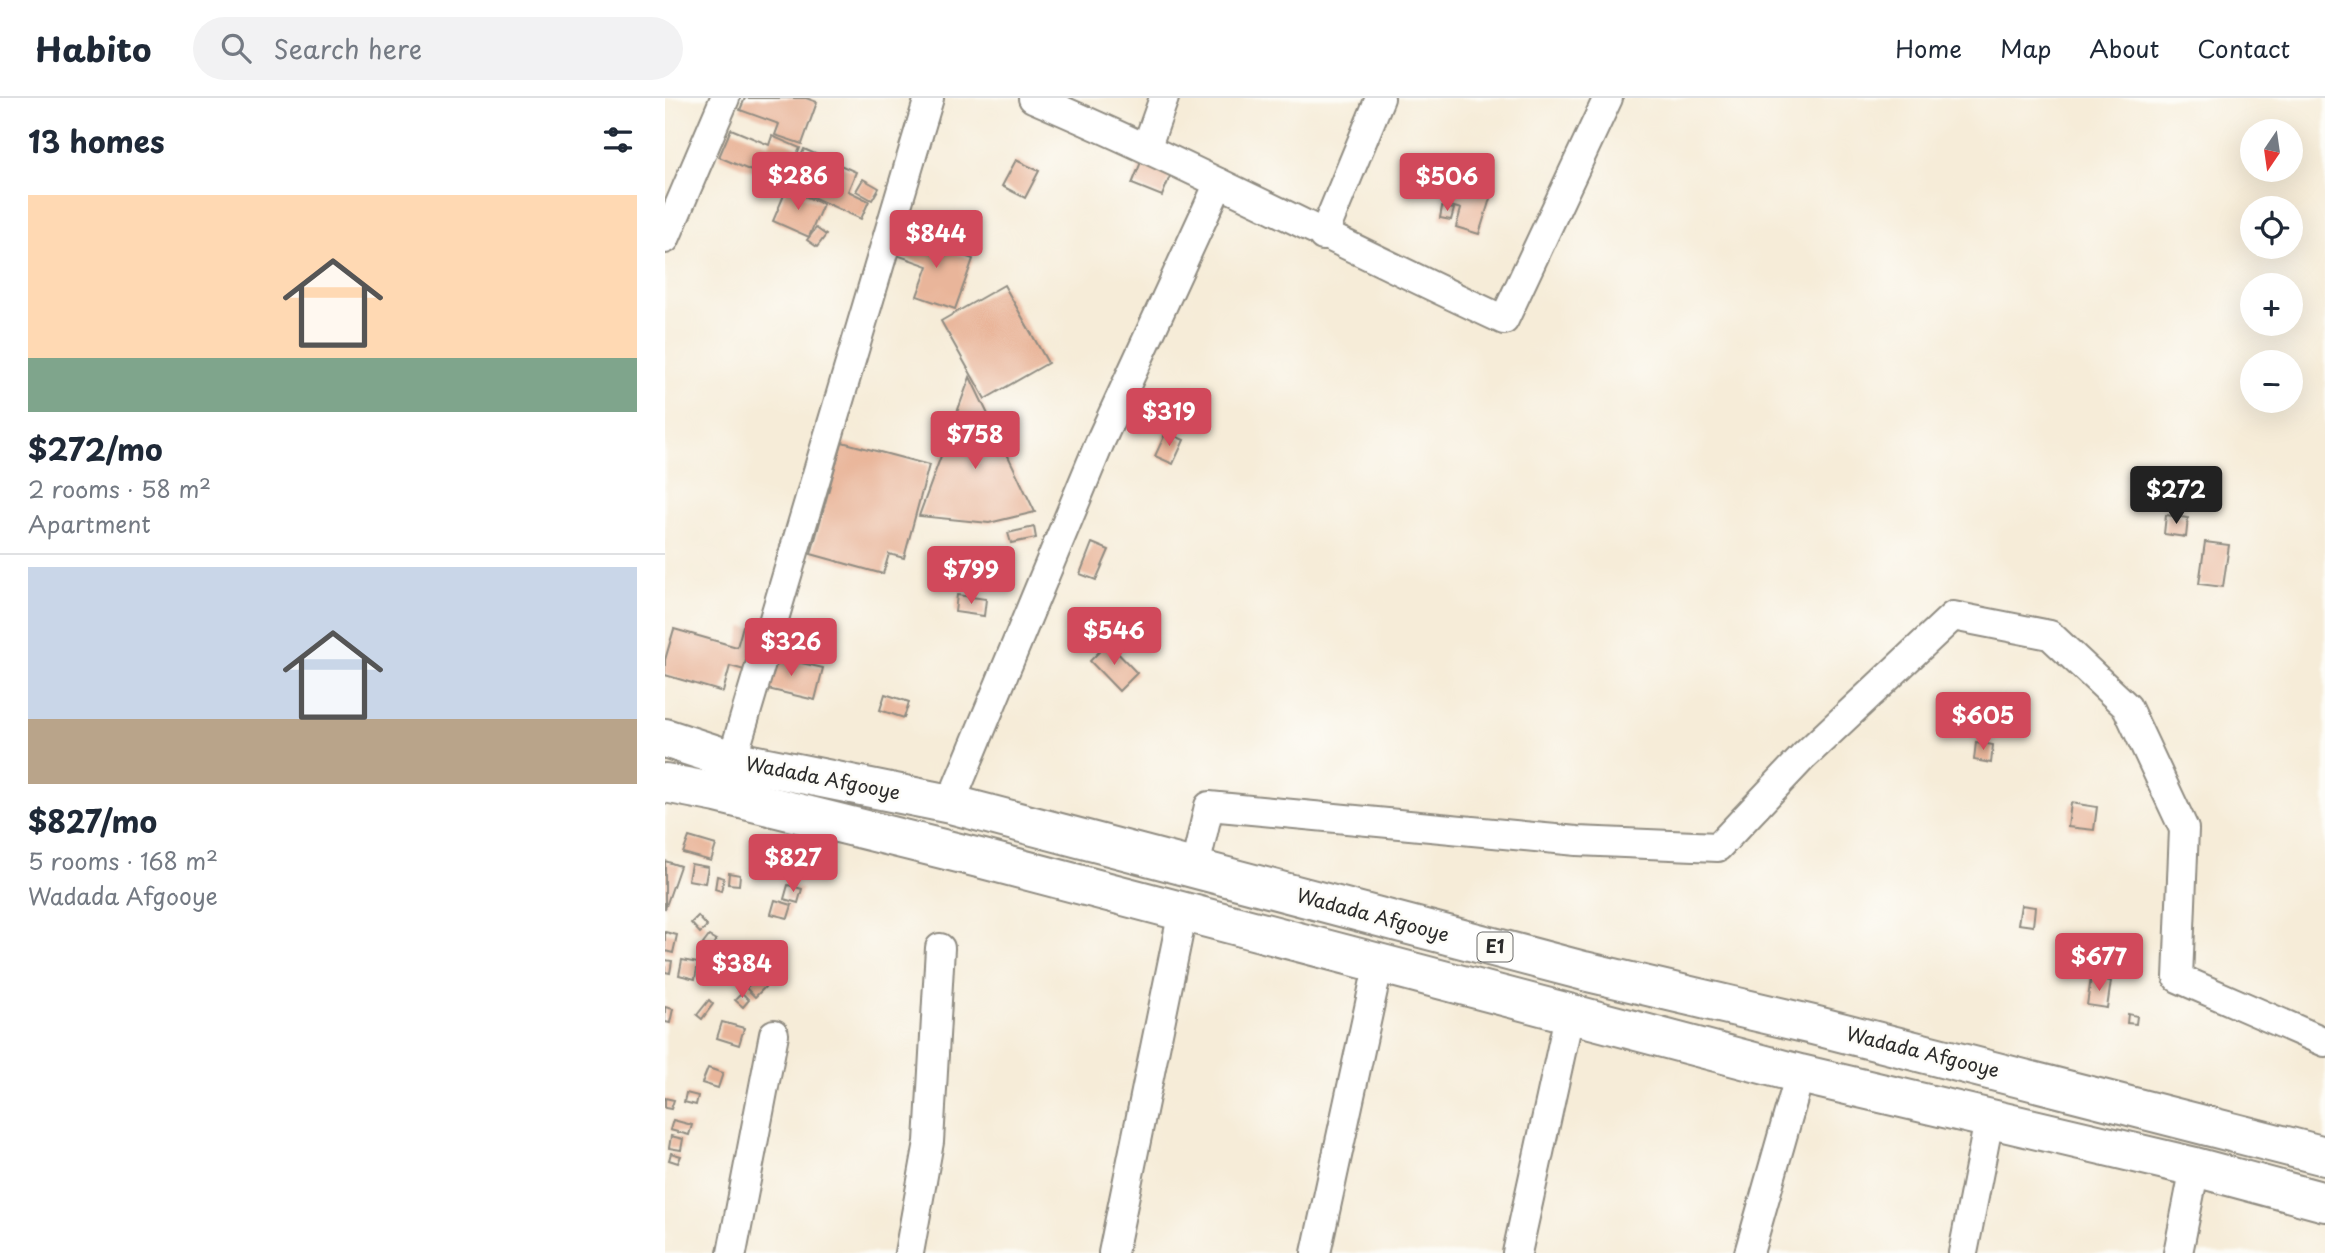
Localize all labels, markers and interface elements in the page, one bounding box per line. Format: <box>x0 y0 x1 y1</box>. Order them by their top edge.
search box <box>193 17 683 80</box>
text: Habito <box>35 23 151 73</box>
icon: search <box>217 29 255 67</box>
text: Search here <box>273 29 422 68</box>
text: Home <box>1895 30 1962 66</box>
text: Map <box>2000 30 2051 66</box>
text: About <box>2089 30 2159 66</box>
text: Contact <box>2197 30 2290 66</box>
text: 13 homes <box>28 118 165 163</box>
north arrow <box>2240 119 2303 182</box>
map controls <box>2240 119 2303 413</box>
icon: filters <box>599 121 637 159</box>
pin: $286 <box>757 152 839 212</box>
pin: $506 <box>1406 153 1488 213</box>
text: $286 <box>768 157 828 192</box>
text: $506 <box>1416 158 1478 193</box>
button: locate <box>2240 196 2303 259</box>
pin: $844 <box>895 211 977 270</box>
text: $844 <box>906 215 966 250</box>
icon: home <box>270 240 396 366</box>
button: + <box>2240 273 2303 336</box>
button: − <box>2240 350 2303 413</box>
pin: $319 <box>1128 388 1210 448</box>
text: $319 <box>1142 393 1196 428</box>
pin: $758 <box>934 412 1016 471</box>
text: $758 <box>947 416 1003 451</box>
text: $272/mo <box>28 426 163 471</box>
pin: $272 <box>2135 466 2217 526</box>
text: 2 rooms · 58 m² <box>28 471 211 506</box>
text: $272 <box>2146 471 2206 506</box>
text: Apartment <box>28 506 151 541</box>
pin: $799 <box>930 546 1012 606</box>
text: $799 <box>943 551 999 586</box>
pin: $546 <box>1073 608 1155 667</box>
icon: home <box>270 612 396 738</box>
text: $546 <box>1083 612 1145 647</box>
pin: $326 <box>750 618 832 678</box>
text: $326 <box>761 623 821 658</box>
pin: $605 <box>1942 692 2024 752</box>
text: $605 <box>1952 697 2014 732</box>
street label: Wadada Afgooye <box>744 748 903 806</box>
text: $827/mo <box>28 798 157 843</box>
pin: $827 <box>752 834 834 894</box>
text: $827 <box>765 839 821 874</box>
text: 5 rooms · 168 m² <box>28 843 218 878</box>
text: Wadada Afgooye <box>28 878 218 913</box>
street label: Wadada Afgooye <box>1294 880 1453 948</box>
road number: E1 <box>1477 932 1513 962</box>
pin: $677 <box>2058 934 2140 993</box>
text: $677 <box>2071 938 2127 973</box>
pin: $384 <box>701 940 783 1000</box>
text: $384 <box>712 945 772 980</box>
street label: Wadada Afgooye <box>1844 1018 2003 1084</box>

